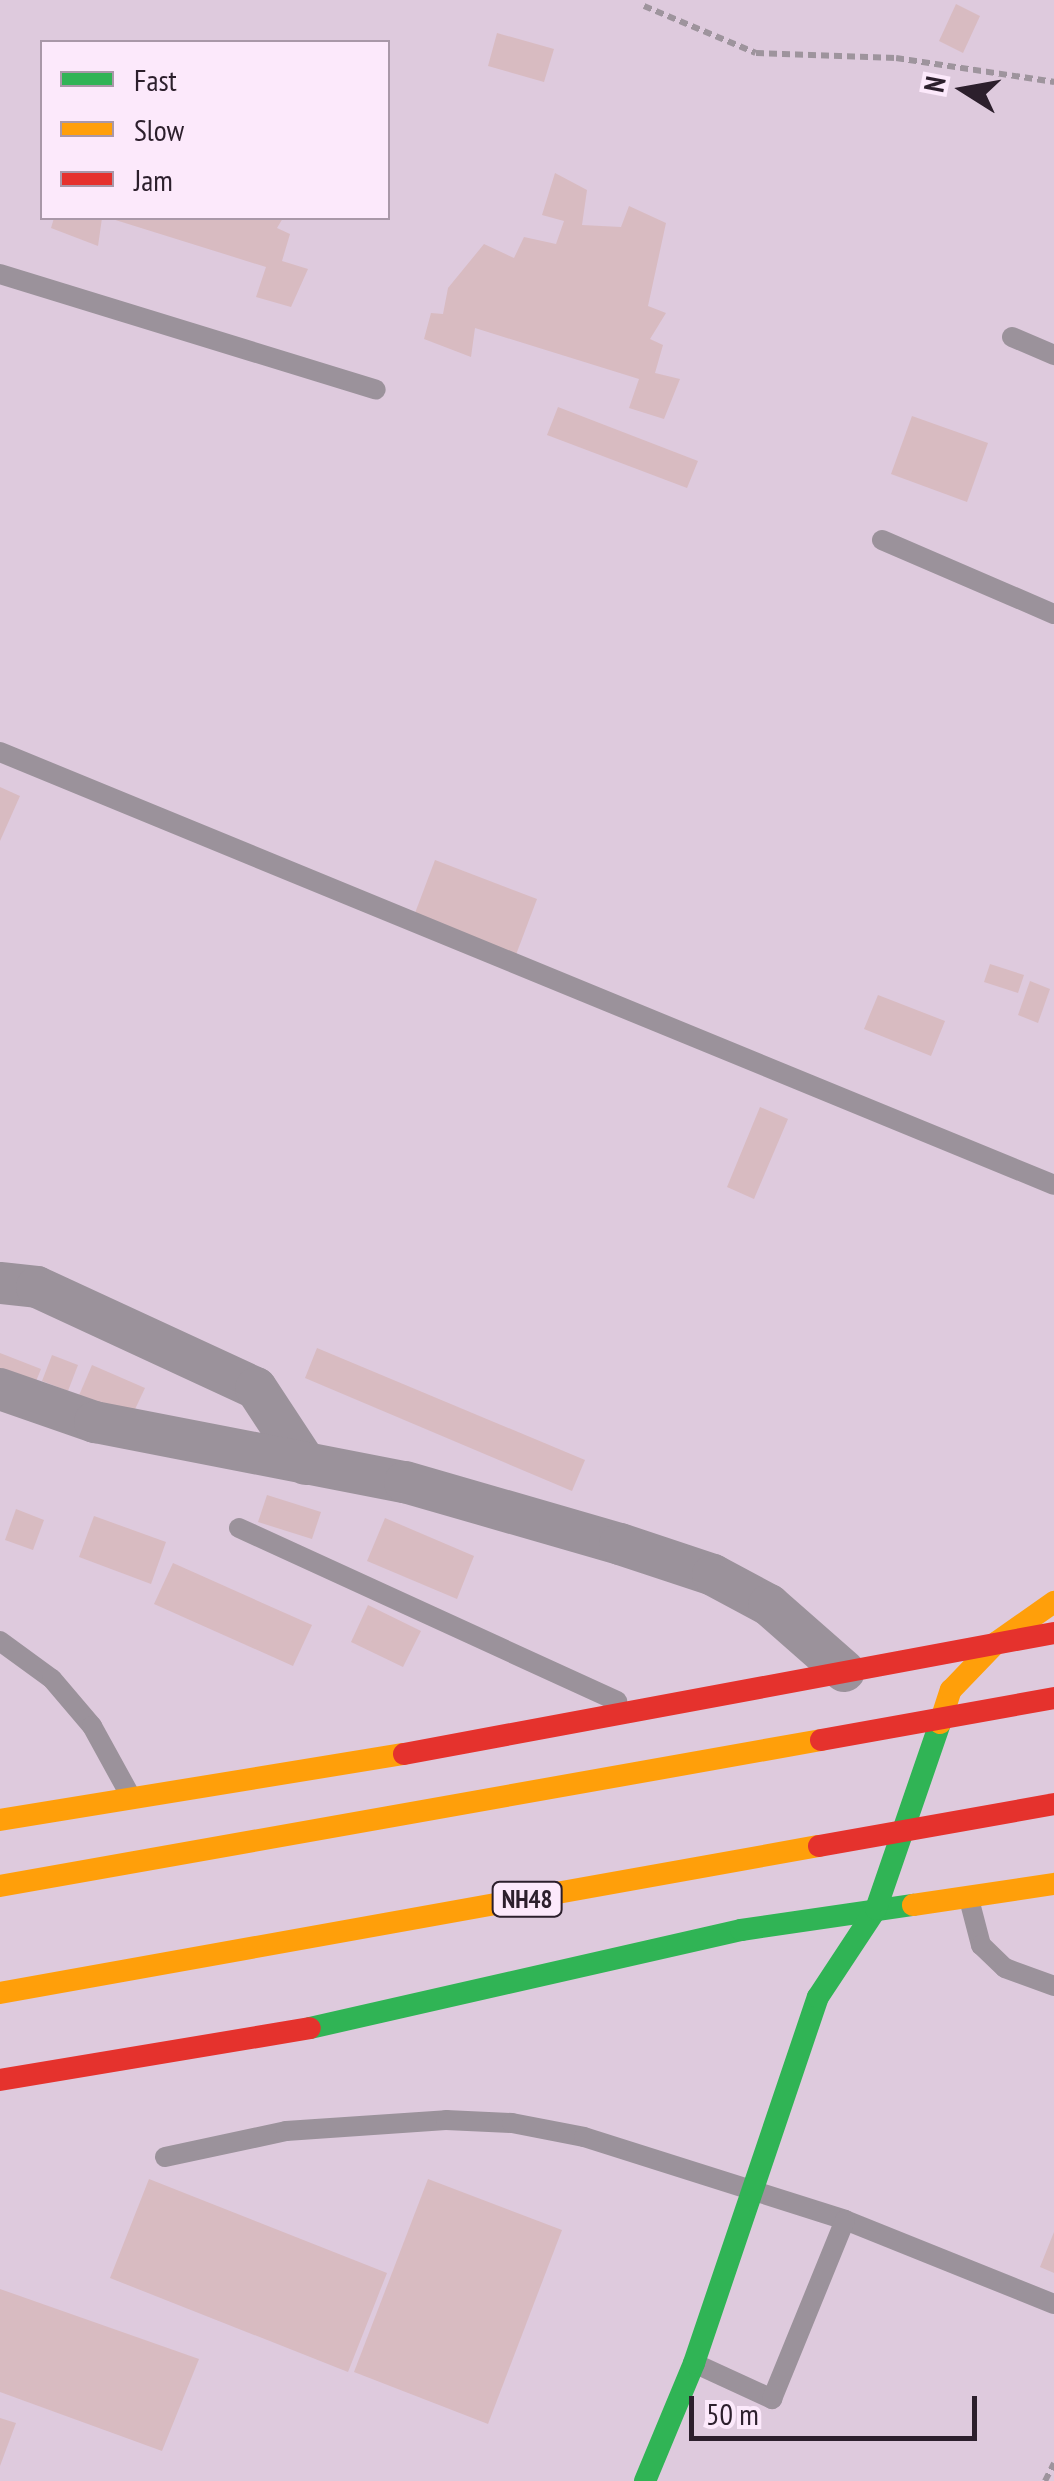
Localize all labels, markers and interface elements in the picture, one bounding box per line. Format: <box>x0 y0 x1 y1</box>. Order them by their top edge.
legend <box>40 40 390 220</box>
north arrow <box>914 40 1014 140</box>
text: Fast <box>134 60 177 99</box>
text: N <box>914 73 954 95</box>
text: Slow <box>134 110 184 149</box>
text: Jam <box>134 160 173 199</box>
road number: NH48 <box>490 1879 564 1919</box>
scale bar <box>694 2376 982 2438</box>
text: 50 m <box>706 2394 759 2433</box>

